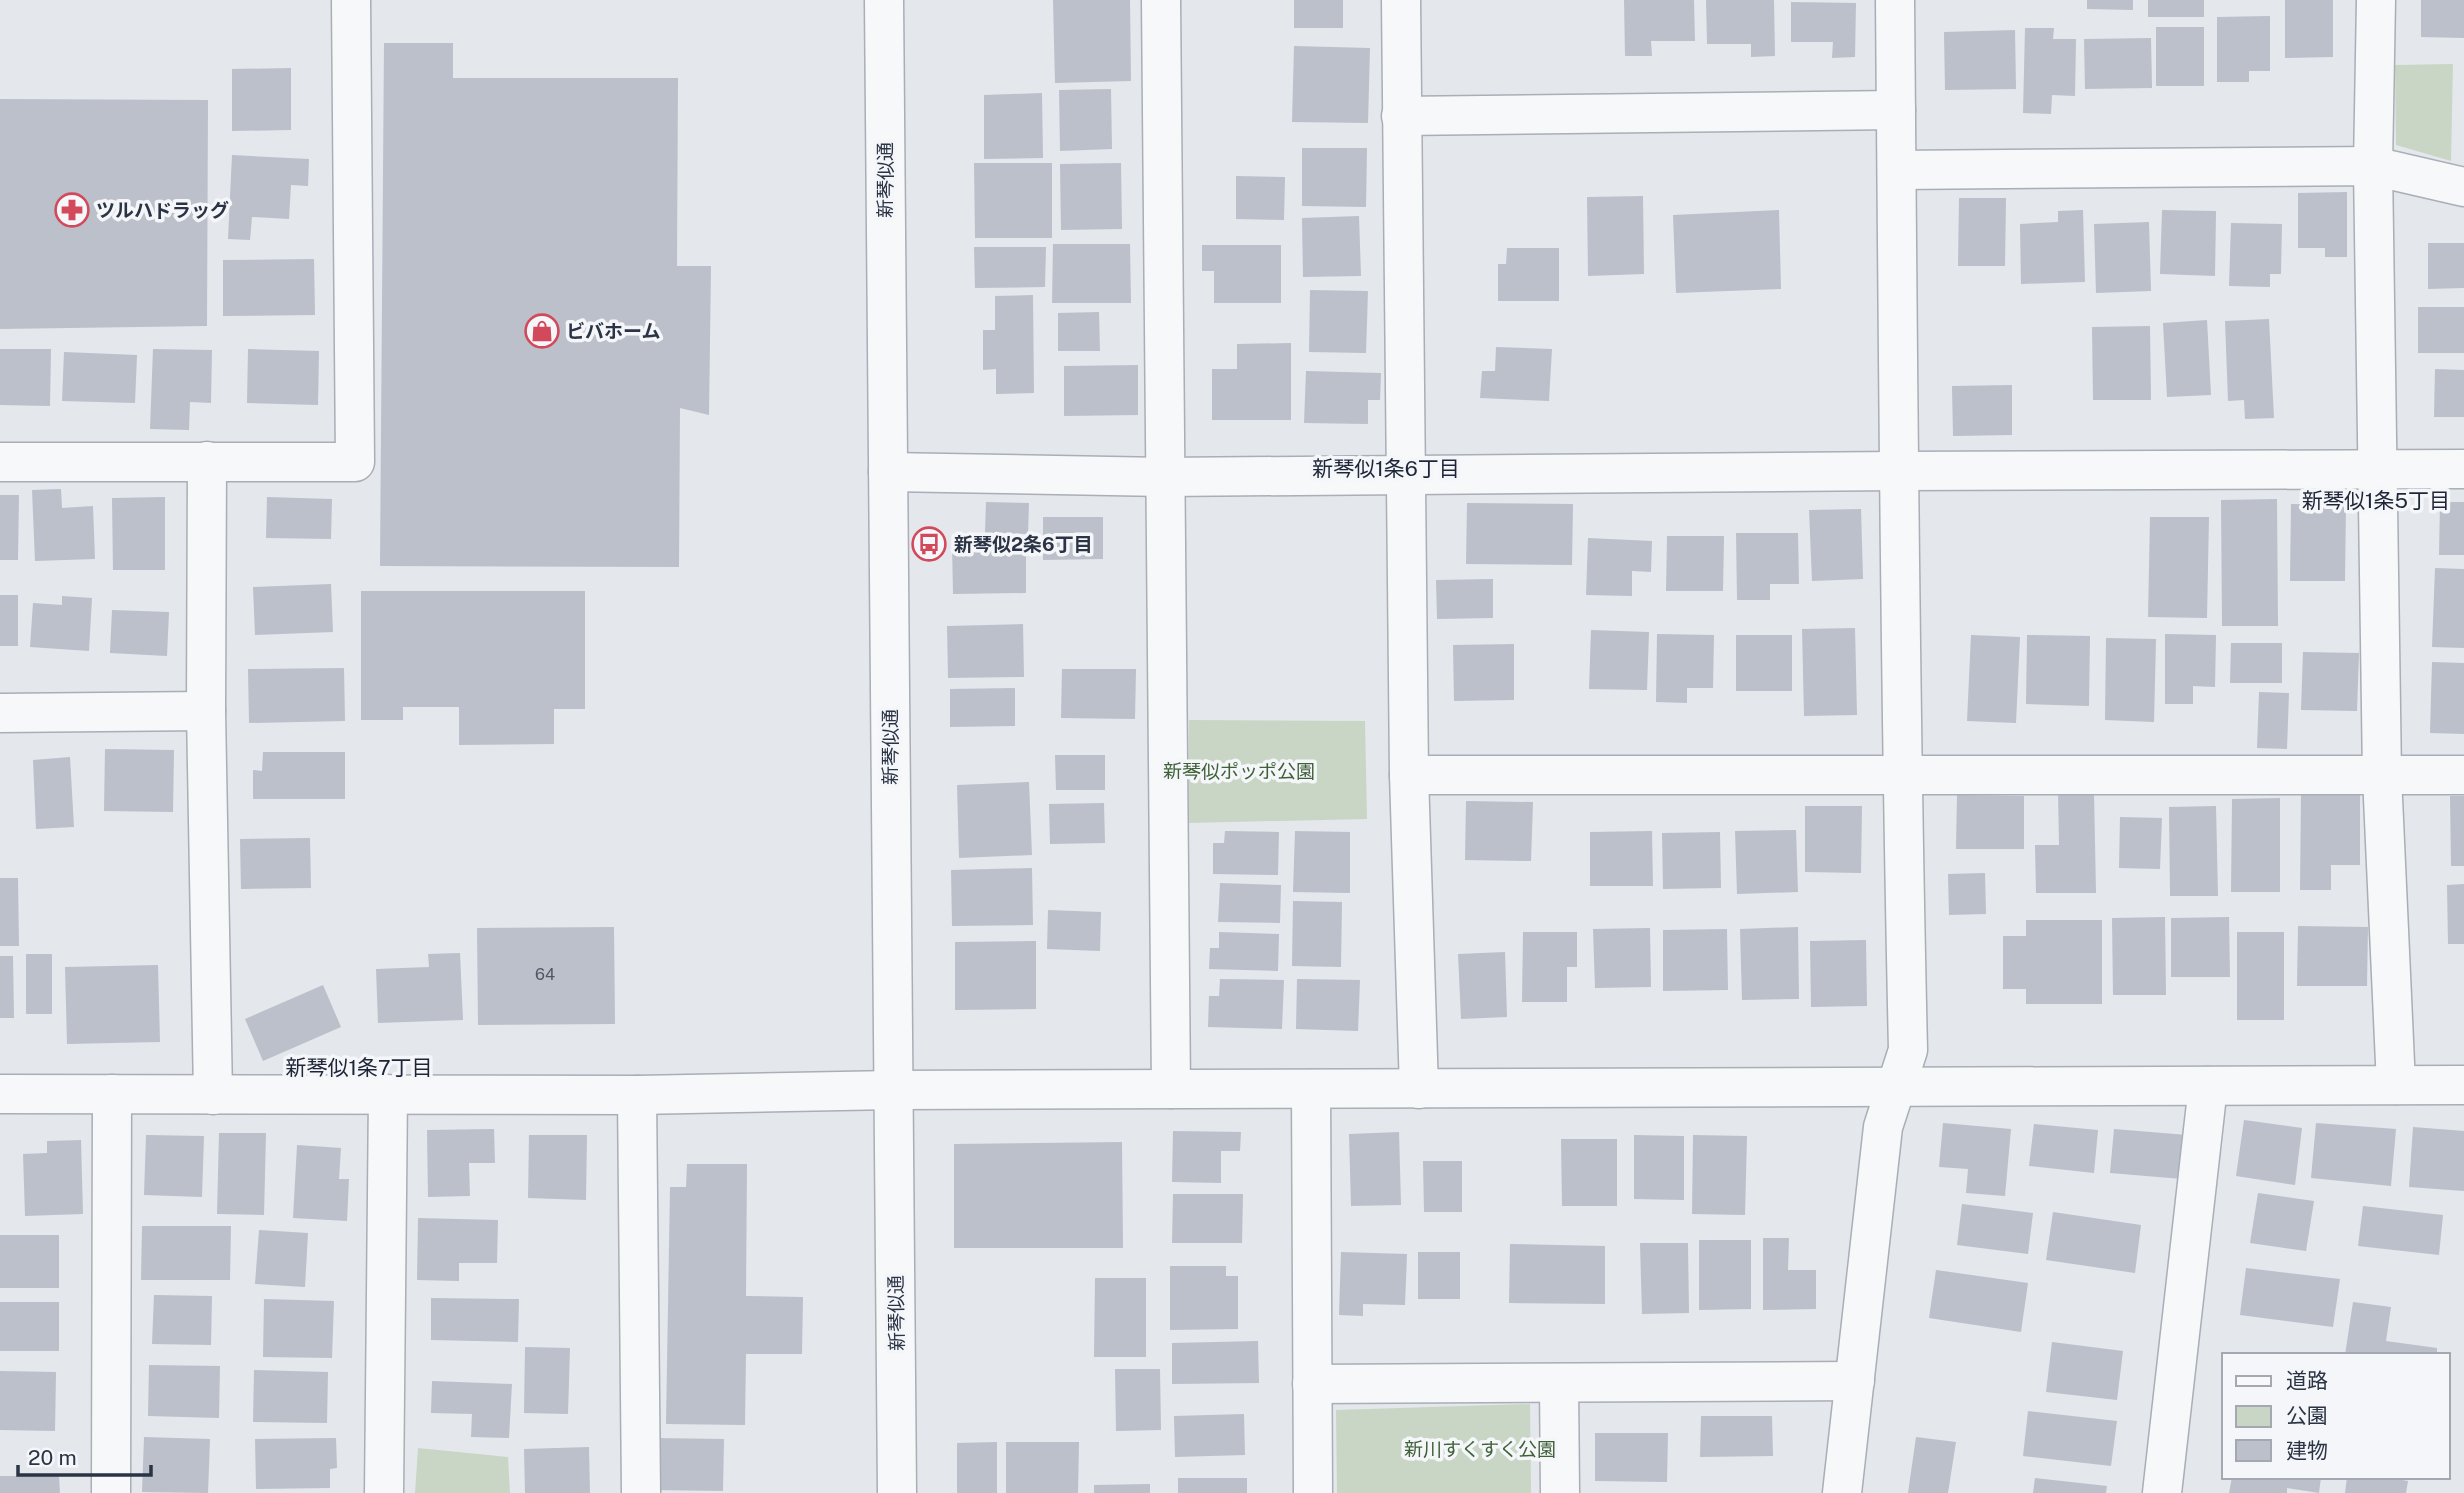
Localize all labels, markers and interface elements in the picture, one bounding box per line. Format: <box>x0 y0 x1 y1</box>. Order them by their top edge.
street label: 新琴似通 <box>874 142 896 218</box>
pharmacy icon: ツルハドラッグ <box>53 191 91 229</box>
place label: ツルハドラッグ <box>96 199 229 221</box>
shop icon: ビバホーム <box>523 312 561 350</box>
place label: ビバホーム <box>566 320 660 342</box>
district label: 新琴似1条6丁目 <box>1312 456 1460 481</box>
district label: 新琴似1条5丁目 <box>2302 488 2450 513</box>
bus stop icon: 新琴似2条6丁目 <box>910 525 948 563</box>
place label: 新琴似2条6丁目 <box>954 533 1093 555</box>
street label: 新琴似通 <box>879 709 901 785</box>
park label: 新琴似ポッポ公園 <box>1163 760 1315 782</box>
house number: 64 <box>535 965 555 984</box>
district label: 新琴似1条7丁目 <box>285 1055 433 1080</box>
street label: 新琴似通 <box>884 1275 908 1351</box>
legend <box>2222 1353 2450 1479</box>
text: 道路 <box>2286 1368 2328 1393</box>
text: 公園 <box>2286 1403 2328 1428</box>
scale bar <box>18 1434 150 1478</box>
park label: 新川すくすく公園 <box>1404 1438 1556 1460</box>
text: 建物 <box>2286 1438 2328 1463</box>
text: 20 m <box>28 1445 77 1470</box>

